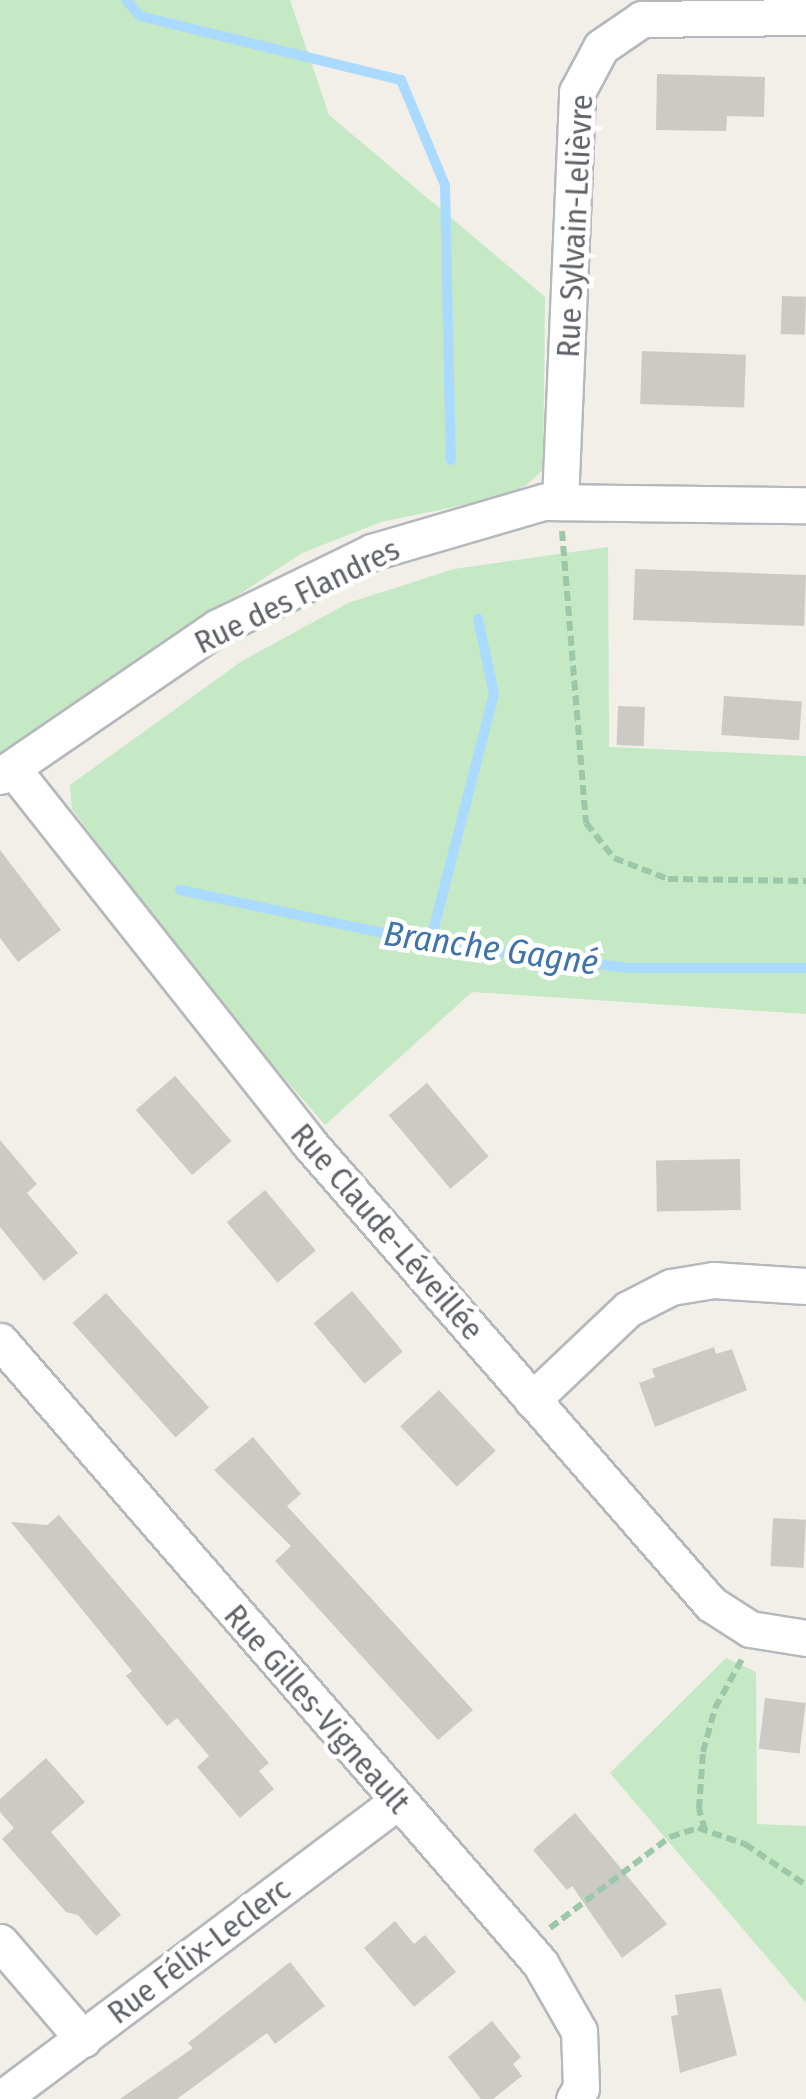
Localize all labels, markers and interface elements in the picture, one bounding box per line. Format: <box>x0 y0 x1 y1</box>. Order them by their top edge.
street label: Rue Sylvain-Lelièvre <box>549 93 601 359</box>
street label: Rue des Flandres <box>188 530 406 662</box>
water label: Branche Gagné <box>381 912 601 984</box>
street label: Rue Claude-Léveillée <box>282 1116 492 1348</box>
street label: Rue Gilles-Vigneault <box>216 1597 418 1821</box>
street label: Rue Félix-Leclerc <box>100 1870 298 2032</box>

